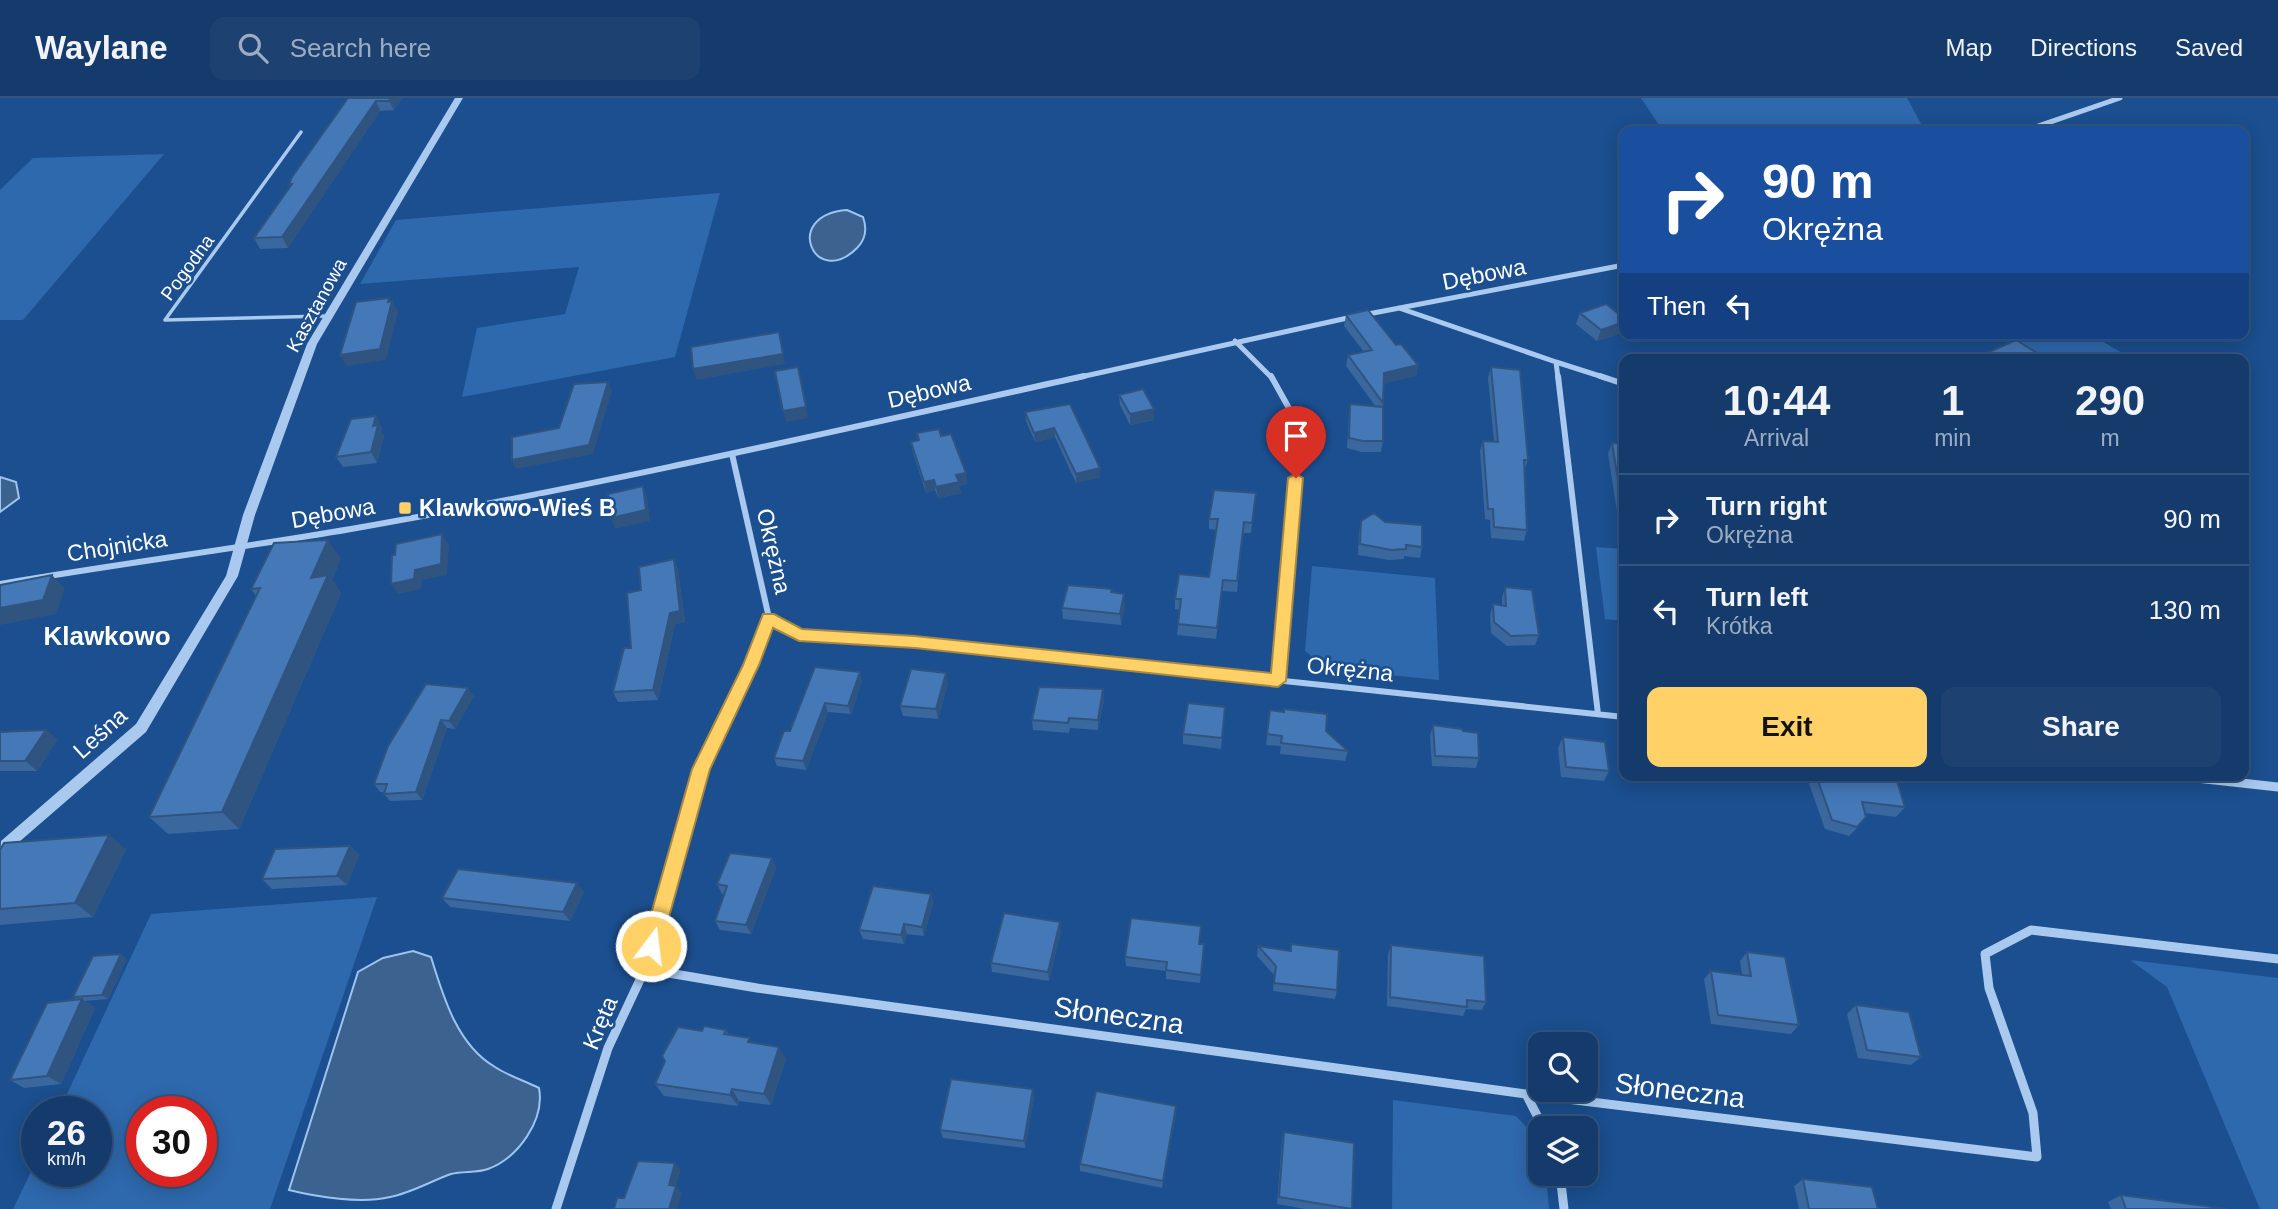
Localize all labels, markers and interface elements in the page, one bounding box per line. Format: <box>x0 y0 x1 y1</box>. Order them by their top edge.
search box <box>210 17 700 80</box>
text: Waylane <box>35 29 168 66</box>
icon: search <box>234 29 272 67</box>
text: Search here <box>290 33 431 63</box>
text: Map <box>1946 34 1992 61</box>
text: Directions <box>2030 34 2137 61</box>
text: Saved <box>2175 34 2243 61</box>
icon: right <box>1647 154 1738 245</box>
text: 90 m <box>1762 154 1874 208</box>
text: Okrężna <box>1762 211 1883 247</box>
street label: Pogodna <box>157 230 219 304</box>
street label: Dębowa <box>1440 253 1528 295</box>
street label: Kasztanowa <box>282 255 351 356</box>
icon: left <box>1720 287 1758 325</box>
text: Then <box>1647 291 1706 321</box>
street label: Dębowa <box>885 369 973 413</box>
text: 10:44 <box>1723 377 1830 424</box>
text: 1 <box>1941 377 1964 424</box>
text: 290 <box>2075 377 2145 424</box>
pin <box>1266 406 1326 478</box>
icon: arrive <box>1277 417 1315 455</box>
text: Arrival <box>1744 425 1809 451</box>
text: min <box>1934 425 1971 451</box>
text: m <box>2101 425 2120 451</box>
text: Turn right <box>1706 491 1827 521</box>
street label: Dębowa <box>289 493 377 533</box>
place label: Klawkowo-Wieś B <box>419 495 616 521</box>
marker: Klawkowo-Wieś B <box>397 500 413 516</box>
icon: right <box>1647 501 1685 539</box>
text: 90 m <box>2163 504 2221 534</box>
street label: Okrężna <box>752 506 796 596</box>
text: Okrężna <box>1706 522 1793 548</box>
street label: Chojnicka <box>65 525 169 567</box>
text: Turn left <box>1706 582 1808 612</box>
icon: left <box>1647 592 1685 630</box>
text: 130 m <box>2149 595 2221 625</box>
text: Krótka <box>1706 613 1772 639</box>
district label: Klawkowo <box>43 621 171 651</box>
street label: Okrężna <box>1305 652 1395 686</box>
button: Exit <box>1647 687 1927 767</box>
button: Share <box>1941 687 2221 767</box>
street label: Leśna <box>68 702 132 764</box>
position arrow <box>614 909 688 983</box>
street label: Słoneczna <box>1052 991 1186 1040</box>
street label: Kręta <box>577 992 623 1053</box>
map controls <box>1528 1032 1598 1186</box>
button: search <box>1528 1032 1598 1102</box>
street label: Słoneczna <box>1613 1067 1747 1114</box>
speed limit sign: 30 <box>126 1096 217 1187</box>
text: 26 <box>47 1113 86 1152</box>
button: layers <box>1528 1116 1598 1186</box>
text: km/h <box>47 1149 86 1169</box>

